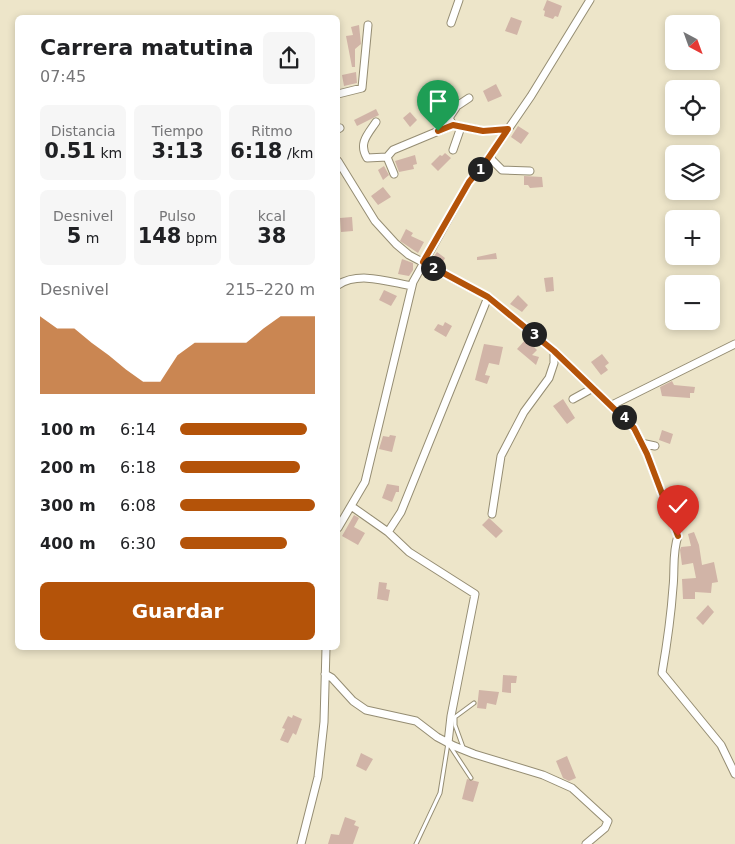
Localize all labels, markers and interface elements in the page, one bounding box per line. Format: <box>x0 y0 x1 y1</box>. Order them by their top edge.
north arrow <box>665 15 720 70</box>
map controls <box>665 15 720 330</box>
button: share <box>263 32 315 84</box>
text: Carrera matutina <box>40 35 253 60</box>
text: 07:45 <box>40 67 86 86</box>
pin <box>417 80 459 131</box>
button: locate <box>665 80 720 135</box>
icon: arrive <box>424 87 452 115</box>
text: Distancia <box>51 123 116 139</box>
text: Tiempo <box>152 123 203 139</box>
text: Ritmo <box>251 123 292 139</box>
text: 0.51 <box>44 139 96 163</box>
text: 3:13 <box>151 139 204 163</box>
text: 6:18 <box>230 139 282 163</box>
text: km <box>96 145 122 161</box>
text: /km <box>282 145 313 161</box>
button: layers <box>665 145 720 200</box>
pin: 1 <box>468 156 492 182</box>
text: 1 <box>476 161 485 177</box>
text: Desnivel <box>53 208 113 224</box>
text: Pulso <box>159 208 196 224</box>
text: kcal <box>258 208 286 224</box>
button: + <box>665 210 720 265</box>
text: 5 <box>67 224 81 248</box>
text: 148 <box>138 224 181 248</box>
text: 38 <box>257 224 286 248</box>
text: m <box>81 230 100 246</box>
text: bpm <box>181 230 217 246</box>
pin: 2 <box>420 256 446 280</box>
text: 2 <box>429 260 438 276</box>
button: − <box>665 275 720 330</box>
text: Desnivel <box>40 280 109 299</box>
text: 215–220 m <box>225 280 315 299</box>
pin: 3 <box>522 322 546 346</box>
text: 3 <box>530 326 539 342</box>
pin: 4 <box>612 404 636 430</box>
text: 4 <box>620 409 629 425</box>
text: 100 m <box>40 420 96 439</box>
text: 6:14 <box>120 420 156 439</box>
text: 200 m <box>40 458 96 477</box>
text: 6:18 <box>120 458 156 477</box>
pin <box>657 485 699 536</box>
icon: check <box>664 492 692 520</box>
text: 300 m <box>40 496 96 515</box>
text: 6:08 <box>120 496 156 515</box>
text: 400 m <box>40 534 96 553</box>
text: 6:30 <box>120 534 156 553</box>
button: Guardar <box>40 582 315 640</box>

